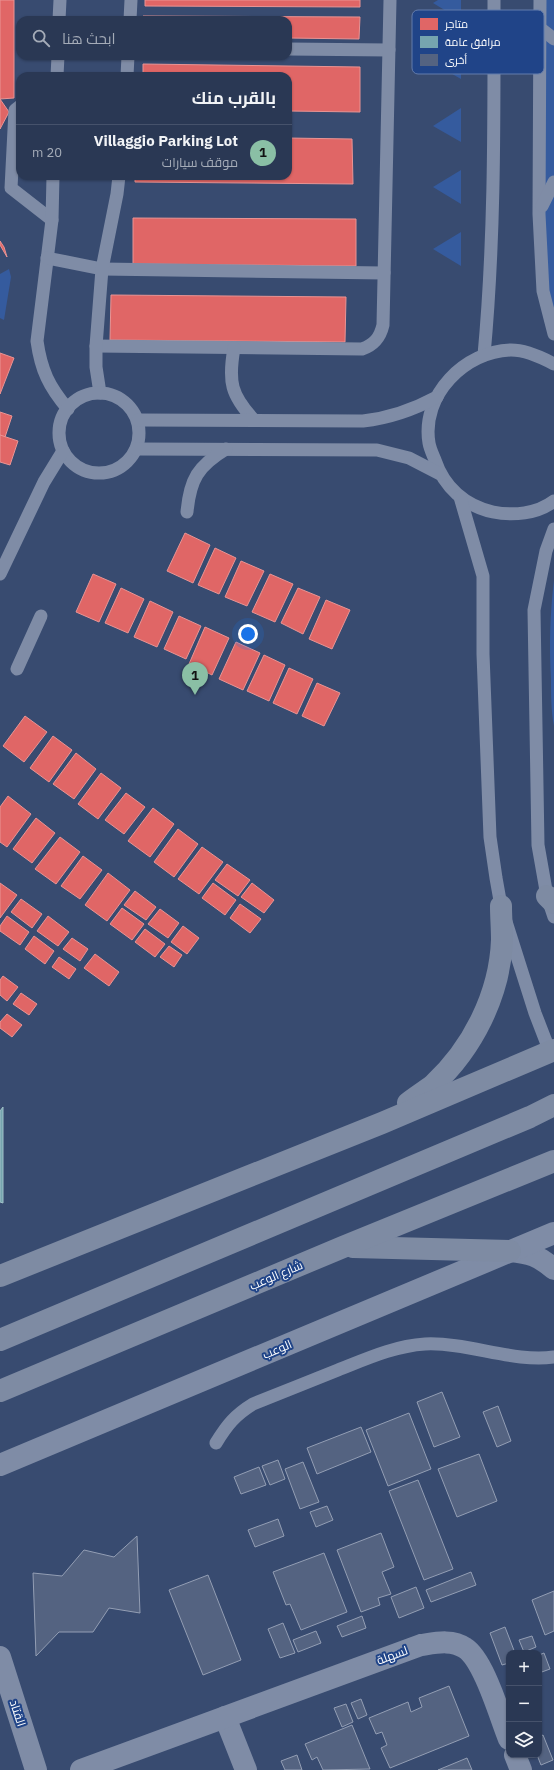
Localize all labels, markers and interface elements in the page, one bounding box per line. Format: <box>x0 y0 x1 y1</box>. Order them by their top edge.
legend <box>412 10 544 74</box>
search box <box>16 16 292 60</box>
text: متاجر <box>444 17 468 31</box>
icon: search <box>30 27 52 49</box>
text: ابحث هنا <box>62 29 116 48</box>
text: مرافق عامة <box>445 35 501 49</box>
text: أخرى <box>445 53 467 67</box>
text: بالقرب منك <box>192 87 276 109</box>
text: Villaggio Parking Lot <box>94 131 238 150</box>
text: 20 m <box>32 144 62 161</box>
text: 1 <box>259 144 267 161</box>
text: موقف سيارات <box>162 154 238 171</box>
your location <box>238 624 258 644</box>
pin: 1 <box>182 662 208 695</box>
street label: شارع الوعب <box>247 1257 305 1294</box>
street label: الوعب <box>260 1336 294 1362</box>
street label: لسهلة <box>374 1642 410 1668</box>
map controls <box>506 1650 542 1758</box>
button: + <box>506 1650 542 1686</box>
button: − <box>506 1686 542 1722</box>
street label: القتاد <box>7 1698 29 1728</box>
button: layers <box>506 1722 542 1758</box>

